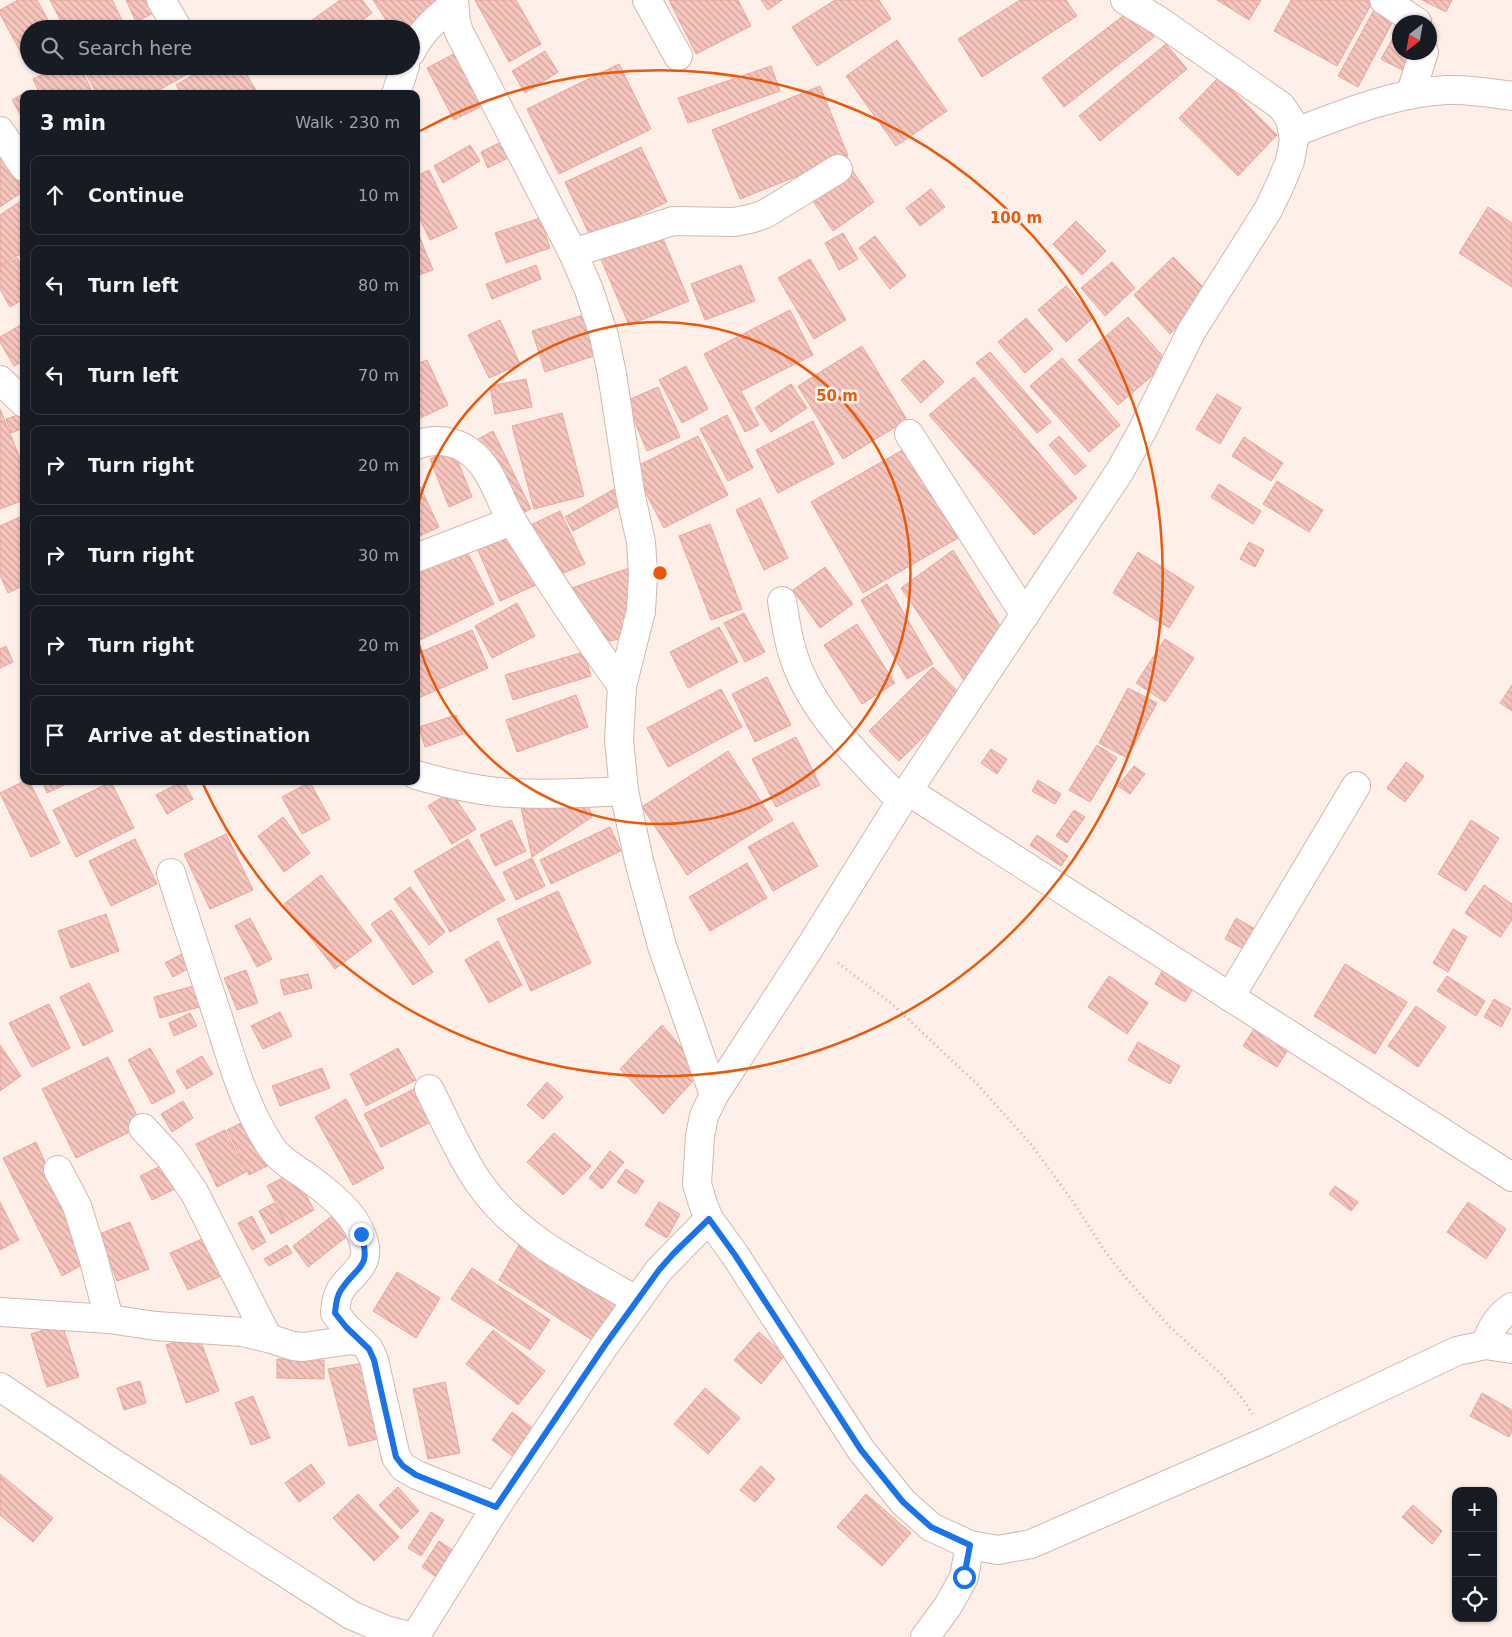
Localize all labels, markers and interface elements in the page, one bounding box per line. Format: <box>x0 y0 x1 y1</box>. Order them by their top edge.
north arrow <box>1392 15 1437 60</box>
search box <box>20 20 420 75</box>
icon: search <box>38 34 66 62</box>
text: Search here <box>78 37 192 59</box>
text: 3 min <box>40 111 106 135</box>
text: Walk · 230 m <box>295 113 400 132</box>
icon: ahead <box>41 181 69 209</box>
text: Continue <box>88 184 184 206</box>
text: 10 m <box>358 186 399 205</box>
text: 100 m <box>990 209 1042 227</box>
icon: left <box>41 271 69 299</box>
text: Turn left <box>88 274 179 296</box>
text: 80 m <box>358 276 399 295</box>
icon: left <box>41 361 69 389</box>
text: Turn left <box>88 364 179 386</box>
text: 70 m <box>358 366 399 385</box>
text: 50 m <box>816 387 858 405</box>
icon: right <box>41 451 69 479</box>
text: Turn right <box>88 454 194 476</box>
text: 20 m <box>358 456 399 475</box>
icon: right <box>41 541 69 569</box>
text: Turn right <box>88 544 194 566</box>
text: 30 m <box>358 546 399 565</box>
centre of rings <box>651 564 669 582</box>
icon: right <box>41 631 69 659</box>
text: Turn right <box>88 634 194 656</box>
text: 20 m <box>358 636 399 655</box>
icon: arrive <box>41 721 69 749</box>
text: Arrive at destination <box>88 724 310 746</box>
route end <box>350 1223 373 1246</box>
map controls <box>1452 1487 1497 1622</box>
button: + <box>1452 1487 1497 1532</box>
button: − <box>1452 1532 1497 1577</box>
route start <box>953 1566 976 1589</box>
button: locate <box>1452 1577 1497 1622</box>

